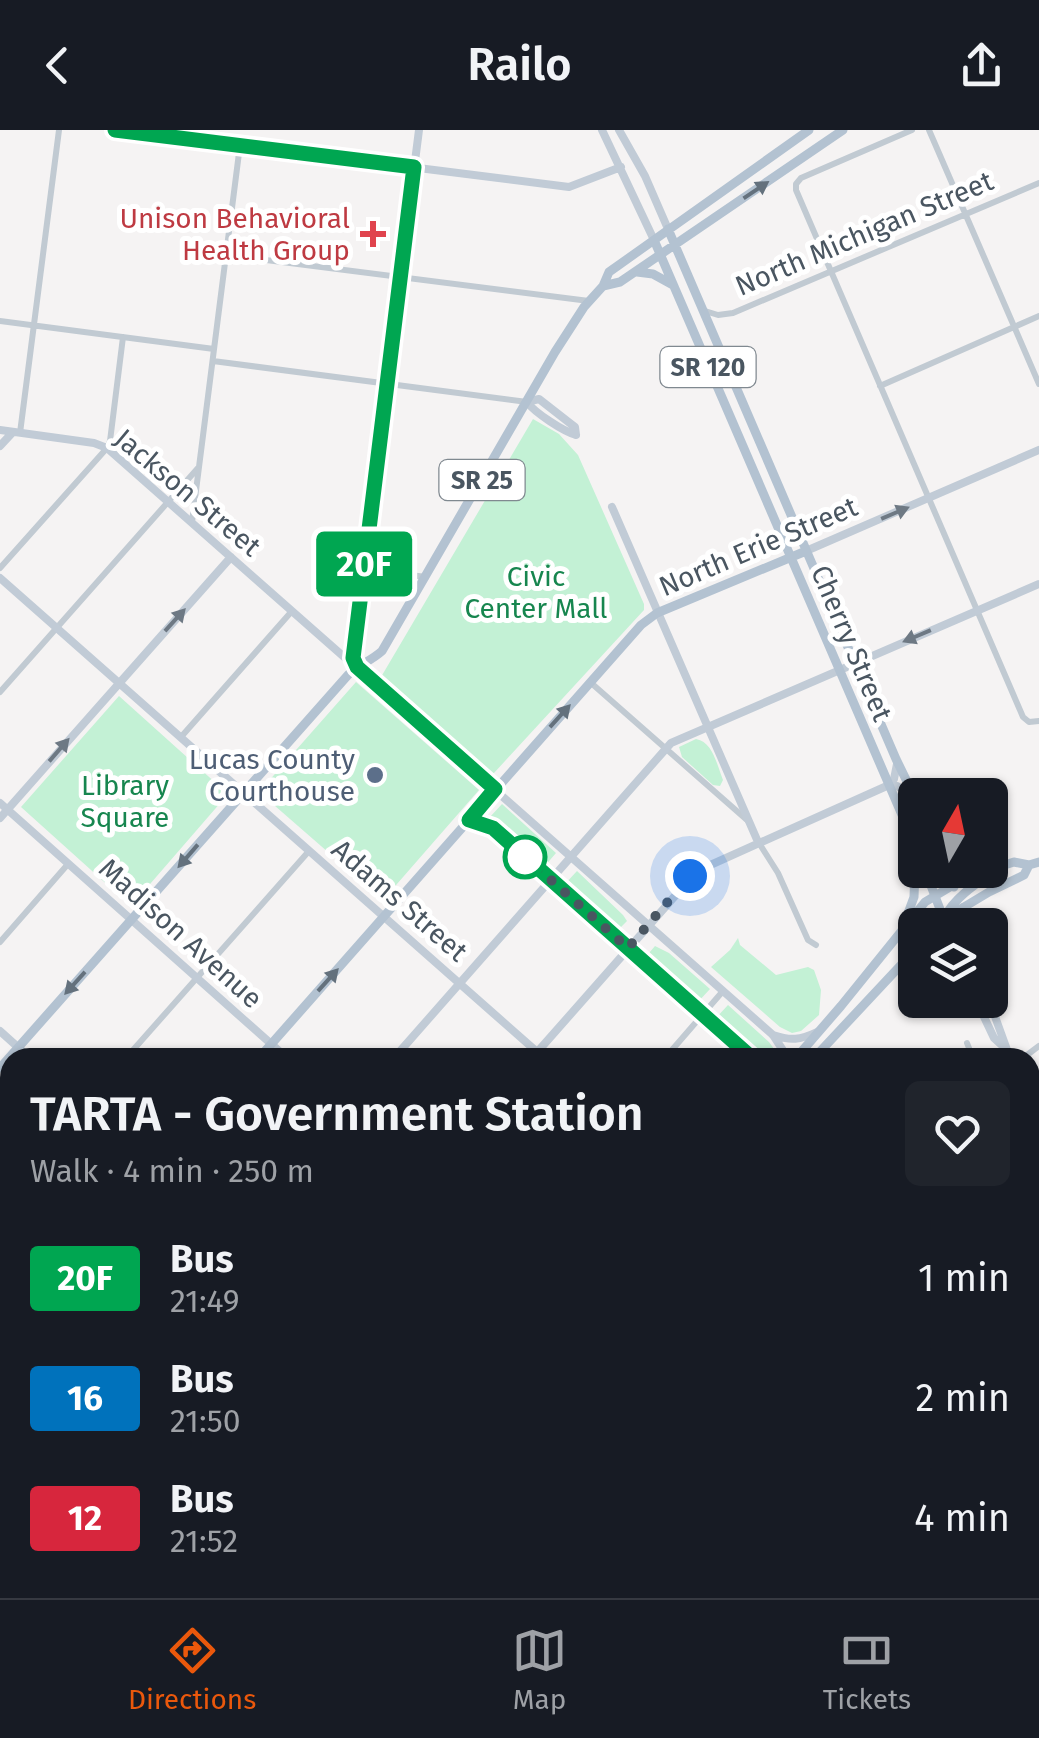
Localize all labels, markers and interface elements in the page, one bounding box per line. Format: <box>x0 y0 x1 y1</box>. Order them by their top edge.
icon: back <box>30 38 85 93</box>
text: Railo <box>468 38 571 92</box>
icon: share <box>954 38 1009 93</box>
street label: North Michigan Street <box>730 164 999 303</box>
one-way arrow <box>742 181 769 200</box>
place label: Unison Behavioral Health Group <box>119 202 350 267</box>
marker: Unison Behavioral Health Group <box>360 221 386 247</box>
road number: SR 120 <box>660 347 756 387</box>
street label: Jackson Street <box>108 422 268 564</box>
road number: SR 25 <box>440 460 524 500</box>
street label: North Erie Street <box>654 489 863 603</box>
one-way arrow <box>881 505 910 521</box>
line badge: 20F <box>306 532 422 596</box>
text: 20F <box>336 543 392 585</box>
park label: Civic Center Mall <box>464 560 608 625</box>
street label: Cherry Street <box>804 560 899 727</box>
one-way arrow <box>163 608 185 633</box>
one-way arrow <box>902 628 932 644</box>
one-way arrow <box>548 704 570 729</box>
one-way arrow <box>48 738 70 763</box>
place label: Lucas County Courthouse <box>189 743 355 808</box>
marker: Lucas County Courthouse <box>364 764 386 786</box>
park label: Library Square <box>81 769 169 834</box>
north arrow <box>898 778 1008 888</box>
map controls <box>898 778 1008 1018</box>
street label: Adams Street <box>325 833 475 969</box>
unlabelled marker <box>504 836 546 878</box>
one-way arrow <box>177 844 200 868</box>
your location <box>665 851 715 901</box>
street label: Madison Avenue <box>92 852 269 1015</box>
button: layers <box>898 908 1008 1018</box>
one-way arrow <box>316 968 339 992</box>
one-way arrow <box>65 970 87 995</box>
button: heart <box>905 1081 1010 1186</box>
text: TARTA - Government Station <box>30 1085 644 1143</box>
text: Walk · 4 min · 250 m <box>30 1152 314 1190</box>
text: Bus <box>170 1236 234 1282</box>
text: 1 min <box>918 1255 1010 1301</box>
text: 20F <box>57 1257 113 1299</box>
text: 21:49 <box>170 1282 240 1320</box>
text: Bus <box>170 1356 234 1402</box>
text: 2 min <box>916 1375 1010 1421</box>
text: 16 <box>67 1377 103 1419</box>
text: 21:50 <box>170 1402 241 1440</box>
text: Bus <box>170 1476 234 1522</box>
text: 4 min <box>914 1495 1010 1541</box>
text: 12 <box>68 1497 102 1539</box>
text: 21:52 <box>170 1522 238 1560</box>
tab: Directions <box>128 1623 256 1716</box>
tab: Map <box>512 1623 567 1716</box>
tab: Tickets <box>823 1623 911 1716</box>

